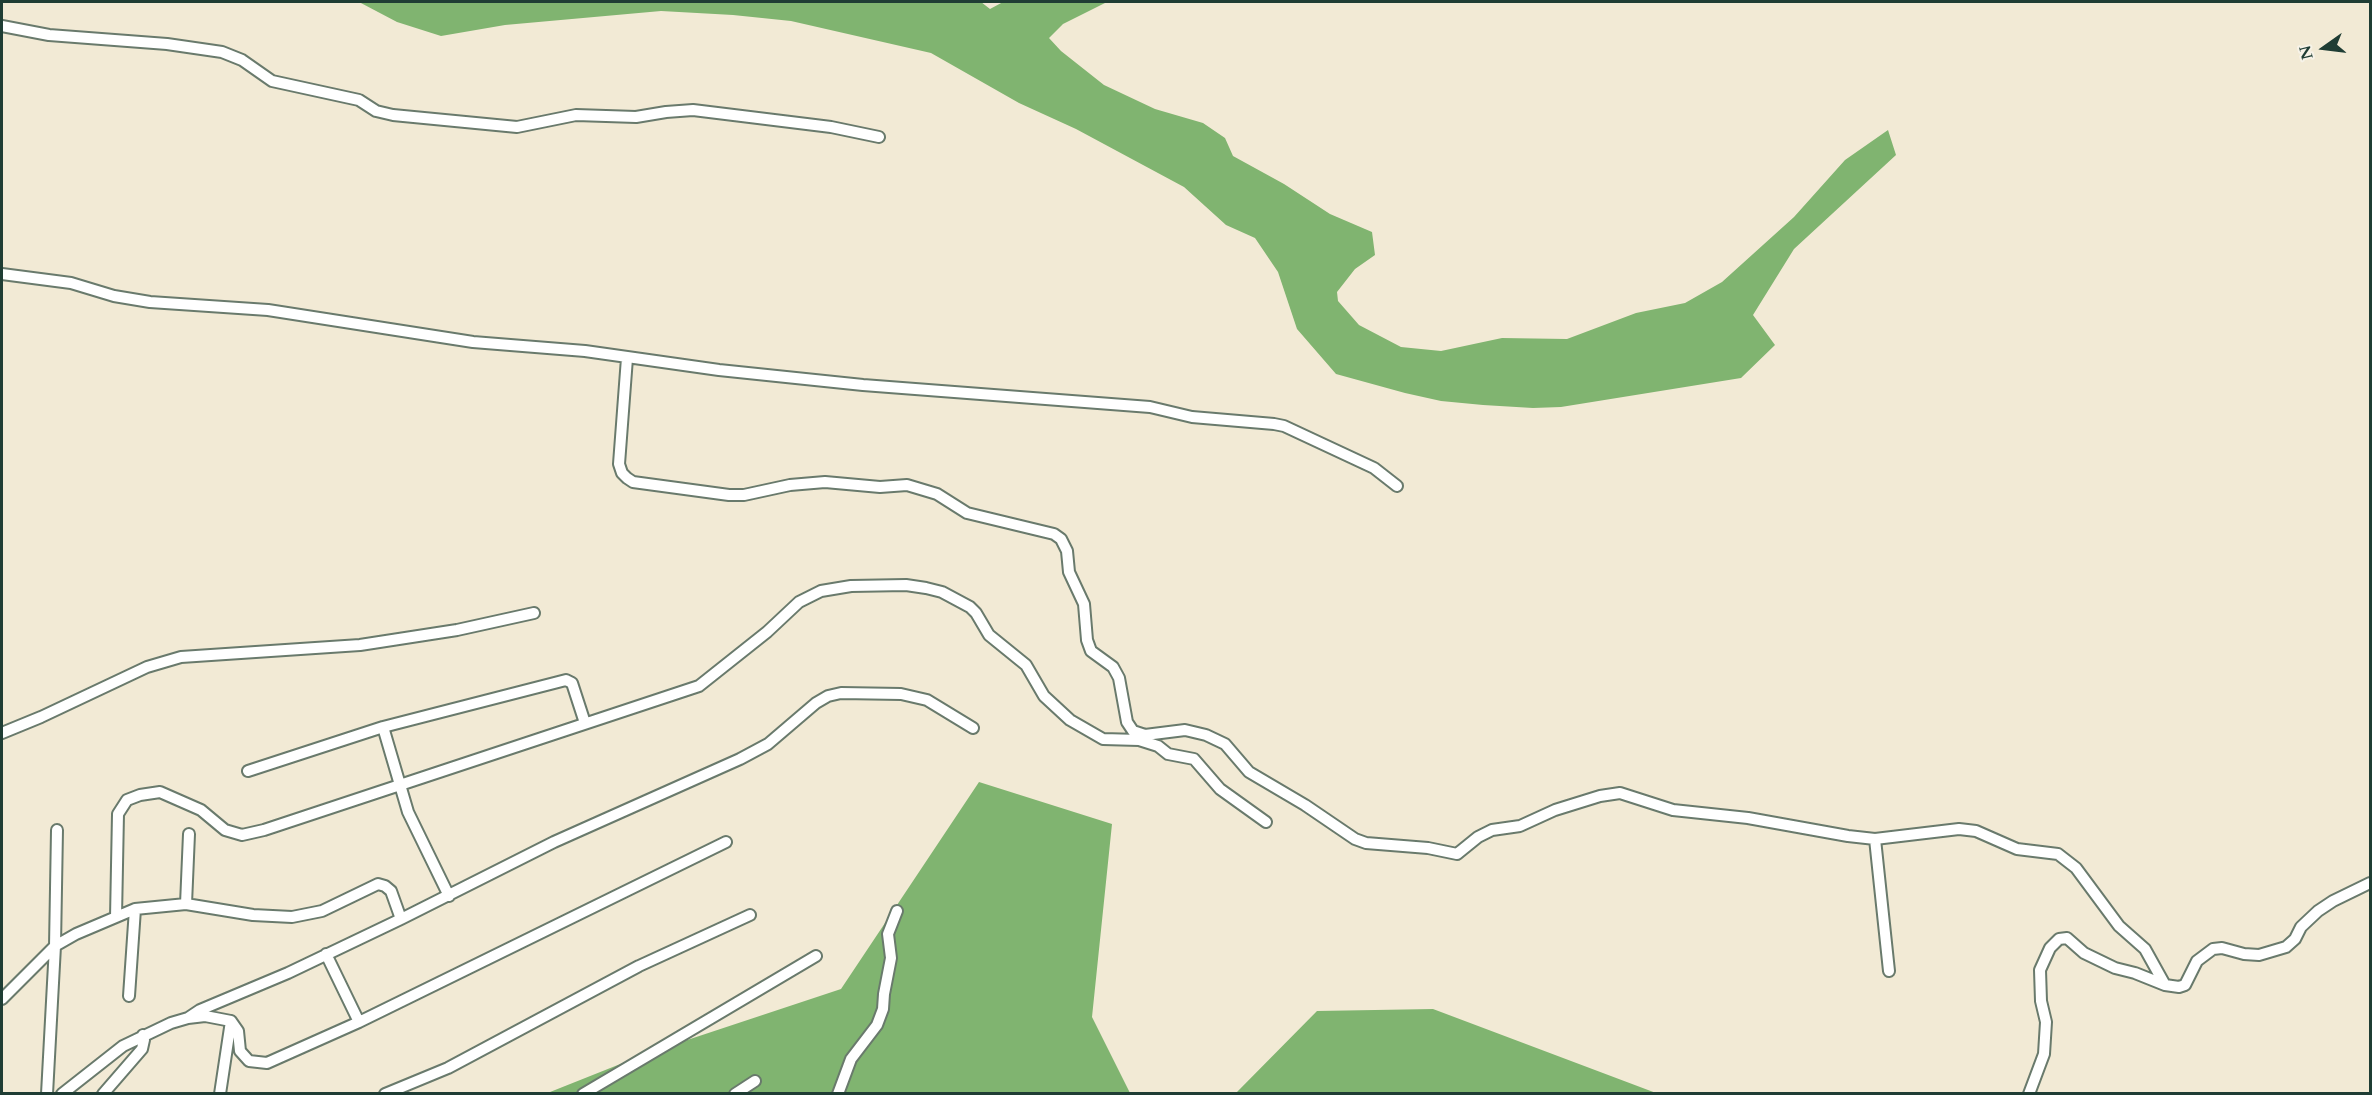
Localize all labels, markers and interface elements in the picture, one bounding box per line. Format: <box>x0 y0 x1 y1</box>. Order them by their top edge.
north arrow <box>2294 18 2354 78</box>
text: N <box>2294 43 2319 62</box>

